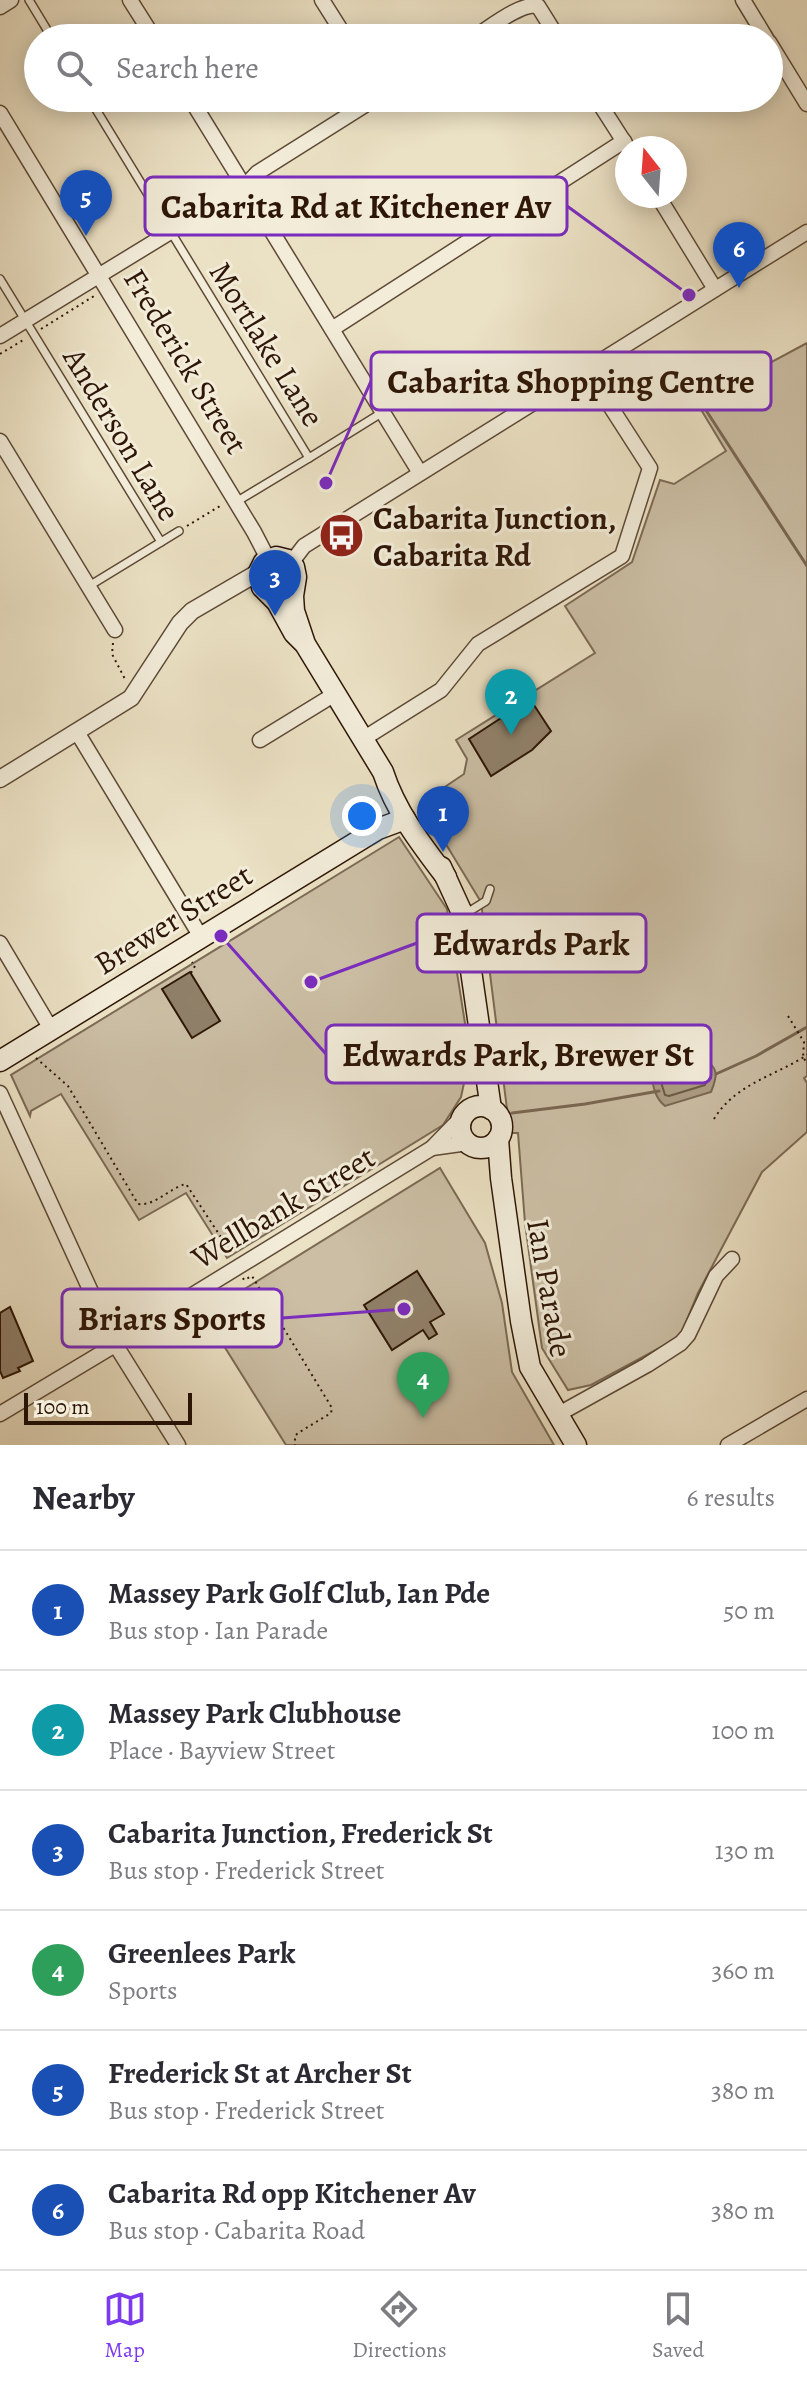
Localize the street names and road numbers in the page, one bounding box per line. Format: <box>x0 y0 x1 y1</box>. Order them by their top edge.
street label: Mortlake Lane <box>199 253 335 435</box>
street label: Frederick Street <box>113 260 259 462</box>
street label: Anderson Lane <box>52 338 191 529</box>
street label: Brewer Street <box>86 853 260 985</box>
street label: Wellbank Street <box>182 1135 383 1280</box>
street label: Ian Parade <box>516 1215 584 1361</box>

